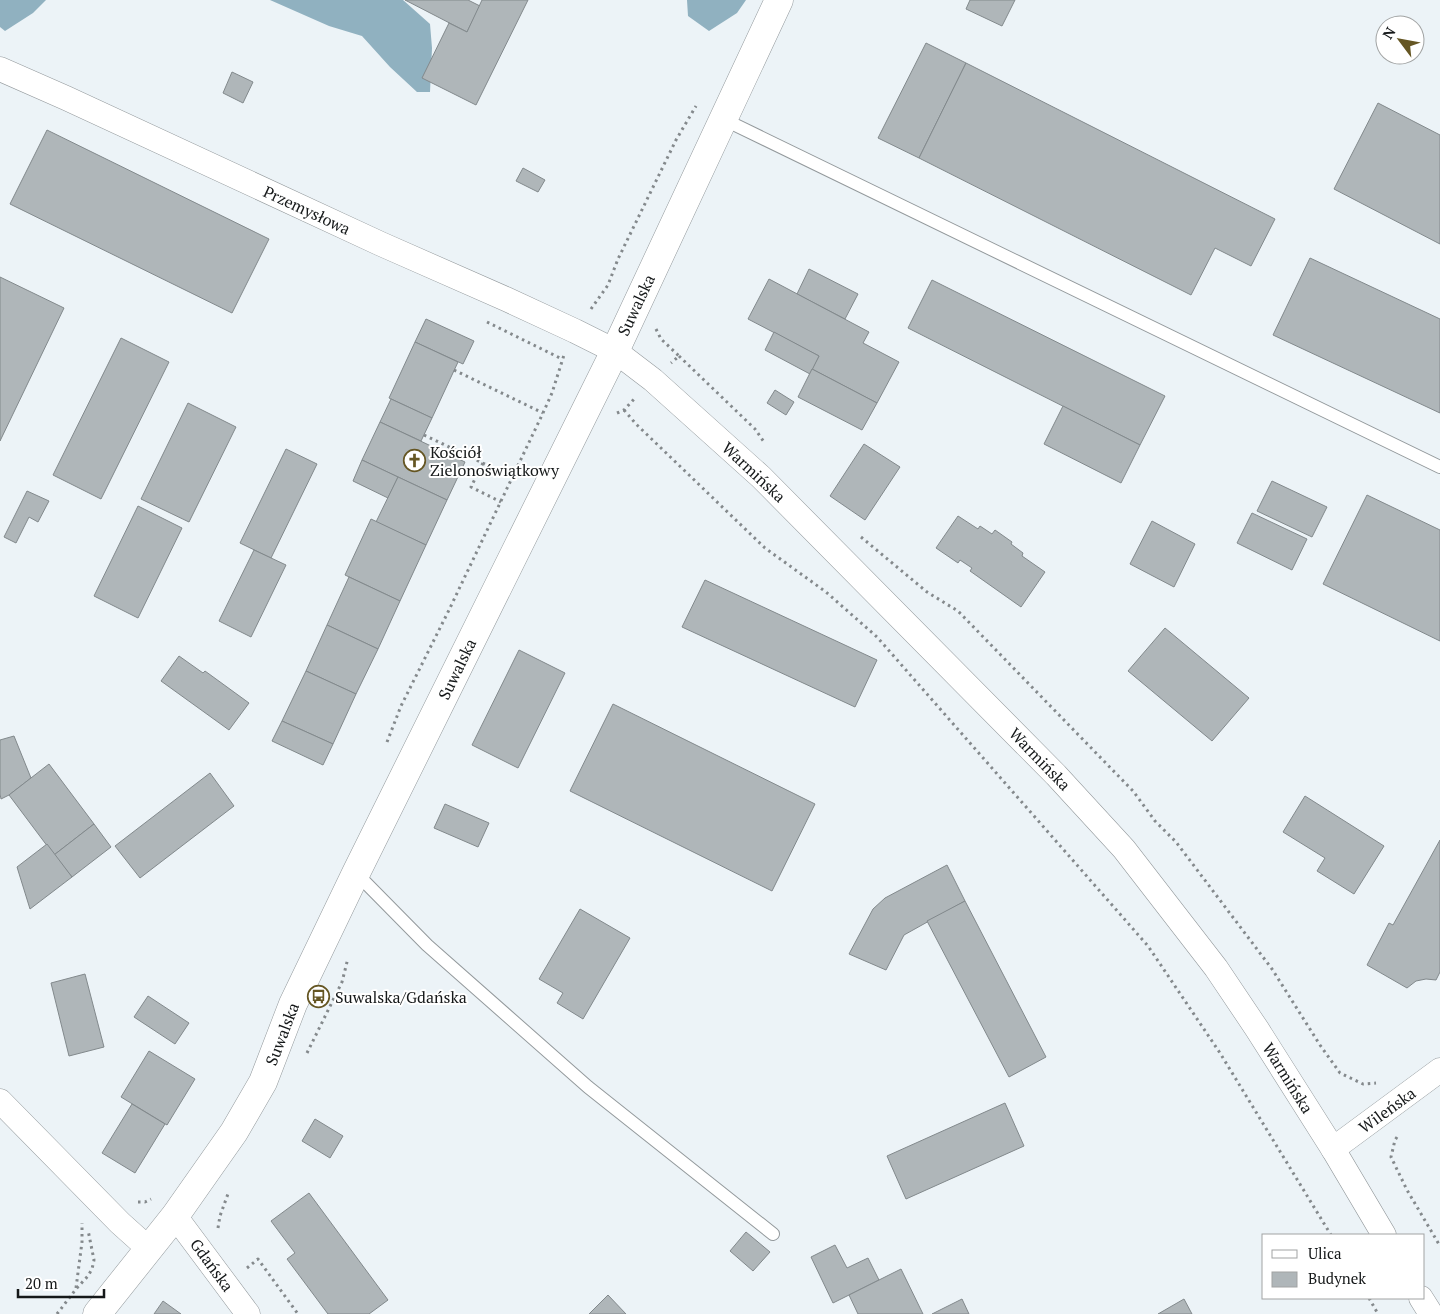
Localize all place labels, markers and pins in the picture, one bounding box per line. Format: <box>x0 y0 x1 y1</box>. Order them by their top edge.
place label: Kościół Zielonoświątkowy <box>430 441 560 481</box>
church icon: Kościół Zielonoświątkowy <box>402 449 426 473</box>
bus stop icon: Suwalska/Gdańska <box>307 985 331 1009</box>
place label: Suwalska/Gdańska <box>335 986 467 1008</box>

